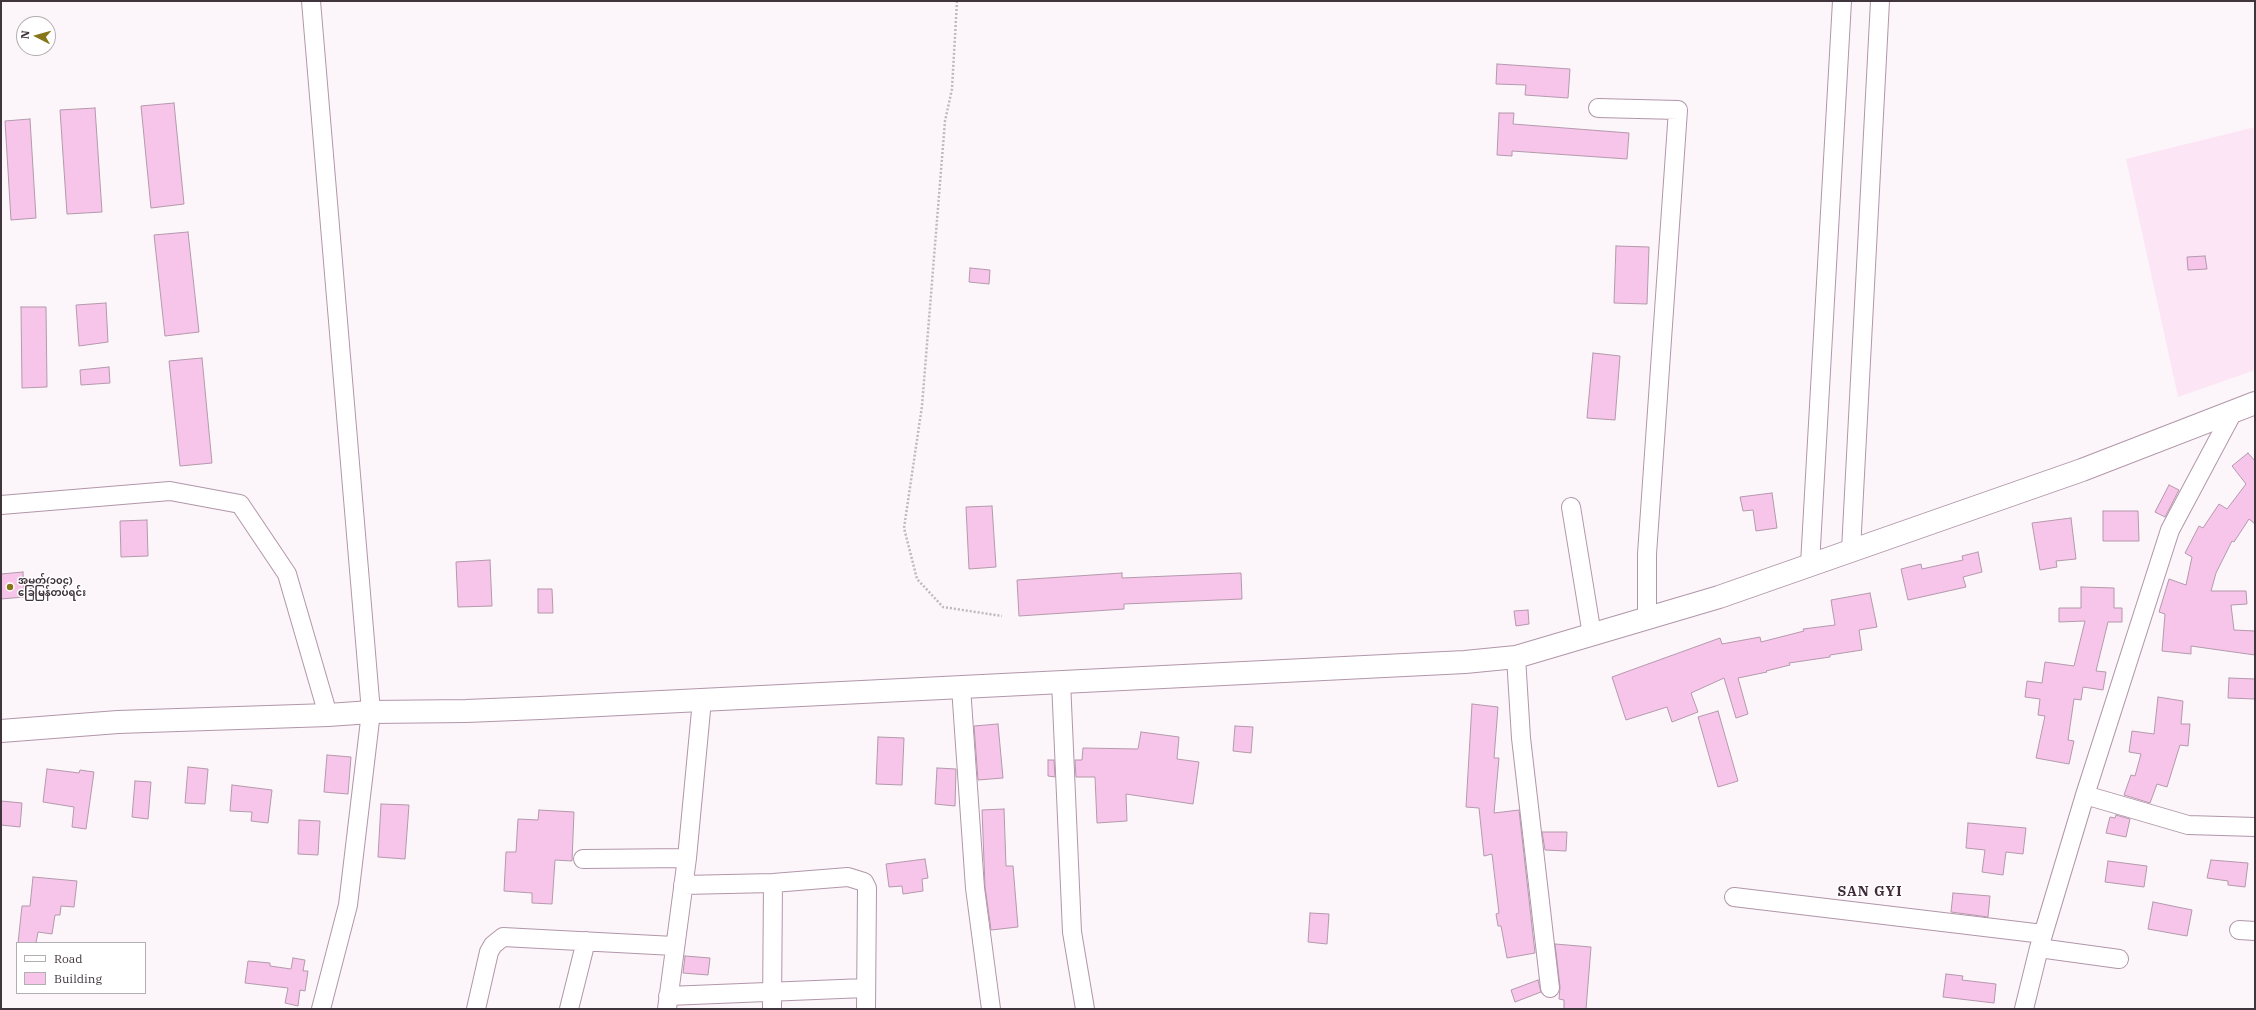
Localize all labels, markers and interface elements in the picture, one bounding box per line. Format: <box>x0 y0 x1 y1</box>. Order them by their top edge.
north arrow <box>16 16 56 56</box>
text: N <box>18 30 32 40</box>
place label: အမှတ်(၁၀၄) ခြေမြန်တပ်ရင်း <box>18 575 86 598</box>
marker: အမှတ်(၁၀၄) ခြေမြန်တပ်ရင်း <box>5 582 15 592</box>
district label: SAN GYI <box>1837 884 1903 900</box>
legend <box>16 942 146 994</box>
text: Road <box>54 951 83 966</box>
text: Building <box>54 971 102 986</box>

